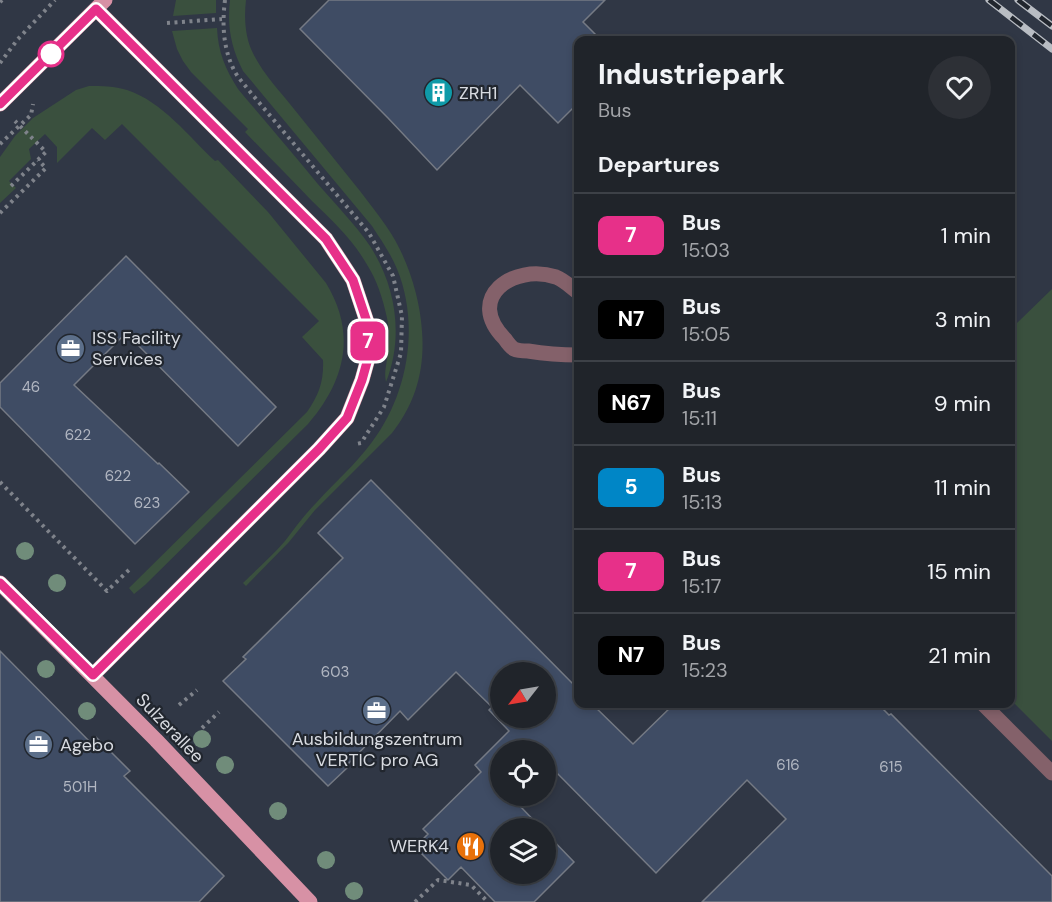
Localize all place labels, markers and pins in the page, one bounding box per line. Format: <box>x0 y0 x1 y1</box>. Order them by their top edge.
unlabelled marker <box>38 41 64 67</box>
building icon: ZRH1 <box>422 77 454 109</box>
place label: ZRH1 <box>459 81 497 105</box>
place label: ISS Facility Services <box>92 326 181 371</box>
office icon: ISS Facility Services <box>55 332 87 364</box>
office icon: Ausbildungszentrum VERTIC pro AG <box>361 694 393 726</box>
place label: Ausbildungszentrum VERTIC pro AG <box>292 727 462 772</box>
office icon: Agebo <box>23 729 55 761</box>
place label: Agebo <box>60 733 114 757</box>
restaurant icon: WERK4 <box>454 830 486 862</box>
place label: WERK4 <box>390 834 449 858</box>

